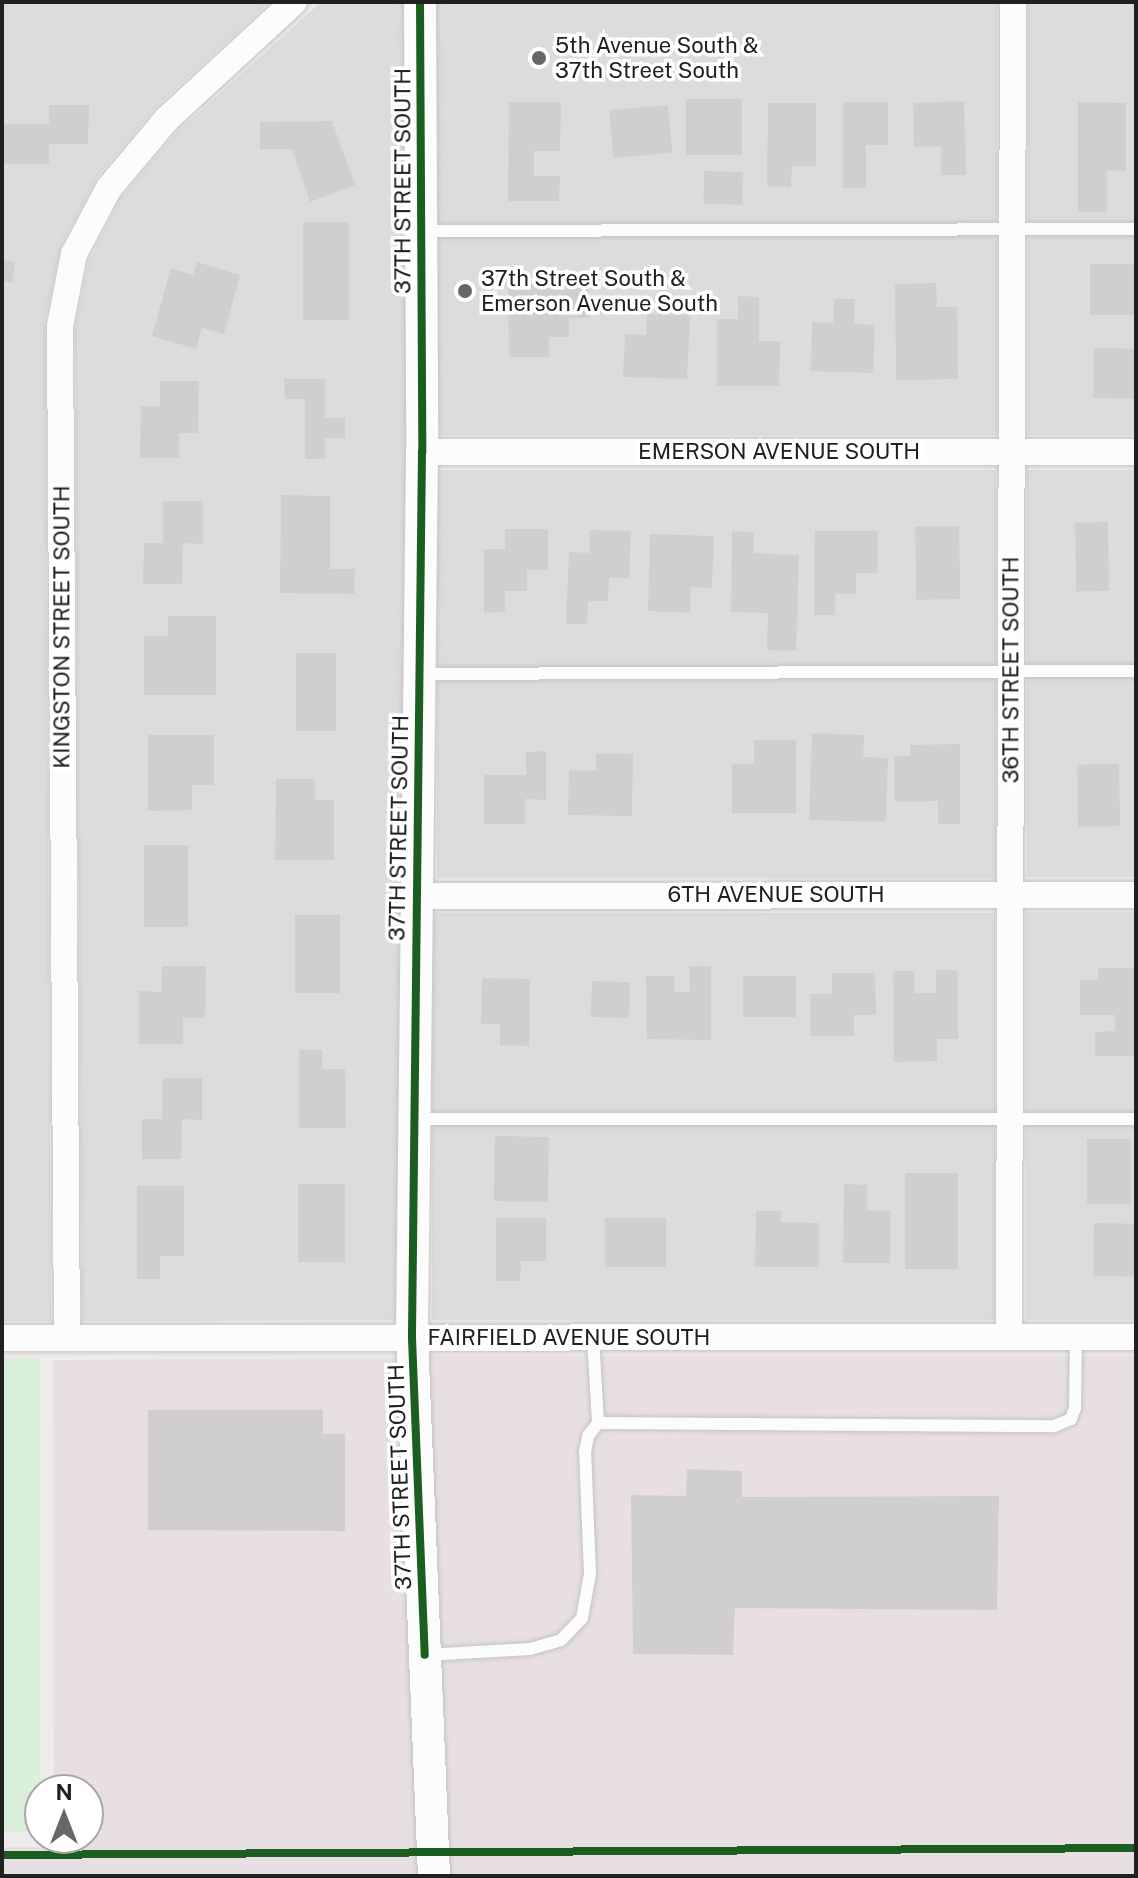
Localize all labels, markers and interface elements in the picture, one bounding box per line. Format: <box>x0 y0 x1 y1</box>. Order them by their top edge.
place label: 5th Avenue South & 37th Street South <box>555 32 759 84</box>
marker: 5th Avenue South & 37th Street South <box>530 49 548 67</box>
street label: 37TH STREET SOUTH <box>390 68 416 294</box>
place label: 37th Street South & Emerson Avenue South <box>481 265 718 316</box>
marker: 37th Street South & Emerson Avenue South <box>456 282 474 300</box>
street label: EMERSON AVENUE SOUTH <box>638 439 920 465</box>
street label: KINGSTON STREET SOUTH <box>49 485 75 769</box>
street label: 36TH STREET SOUTH <box>998 557 1024 783</box>
street label: 37TH STREET SOUTH <box>384 715 414 941</box>
street label: 6TH AVENUE SOUTH <box>667 882 885 908</box>
street label: FAIRFIELD AVENUE SOUTH <box>428 1325 710 1351</box>
street label: 37TH STREET SOUTH <box>383 1364 417 1590</box>
north arrow <box>24 1774 104 1854</box>
text: N <box>55 1779 73 1805</box>

